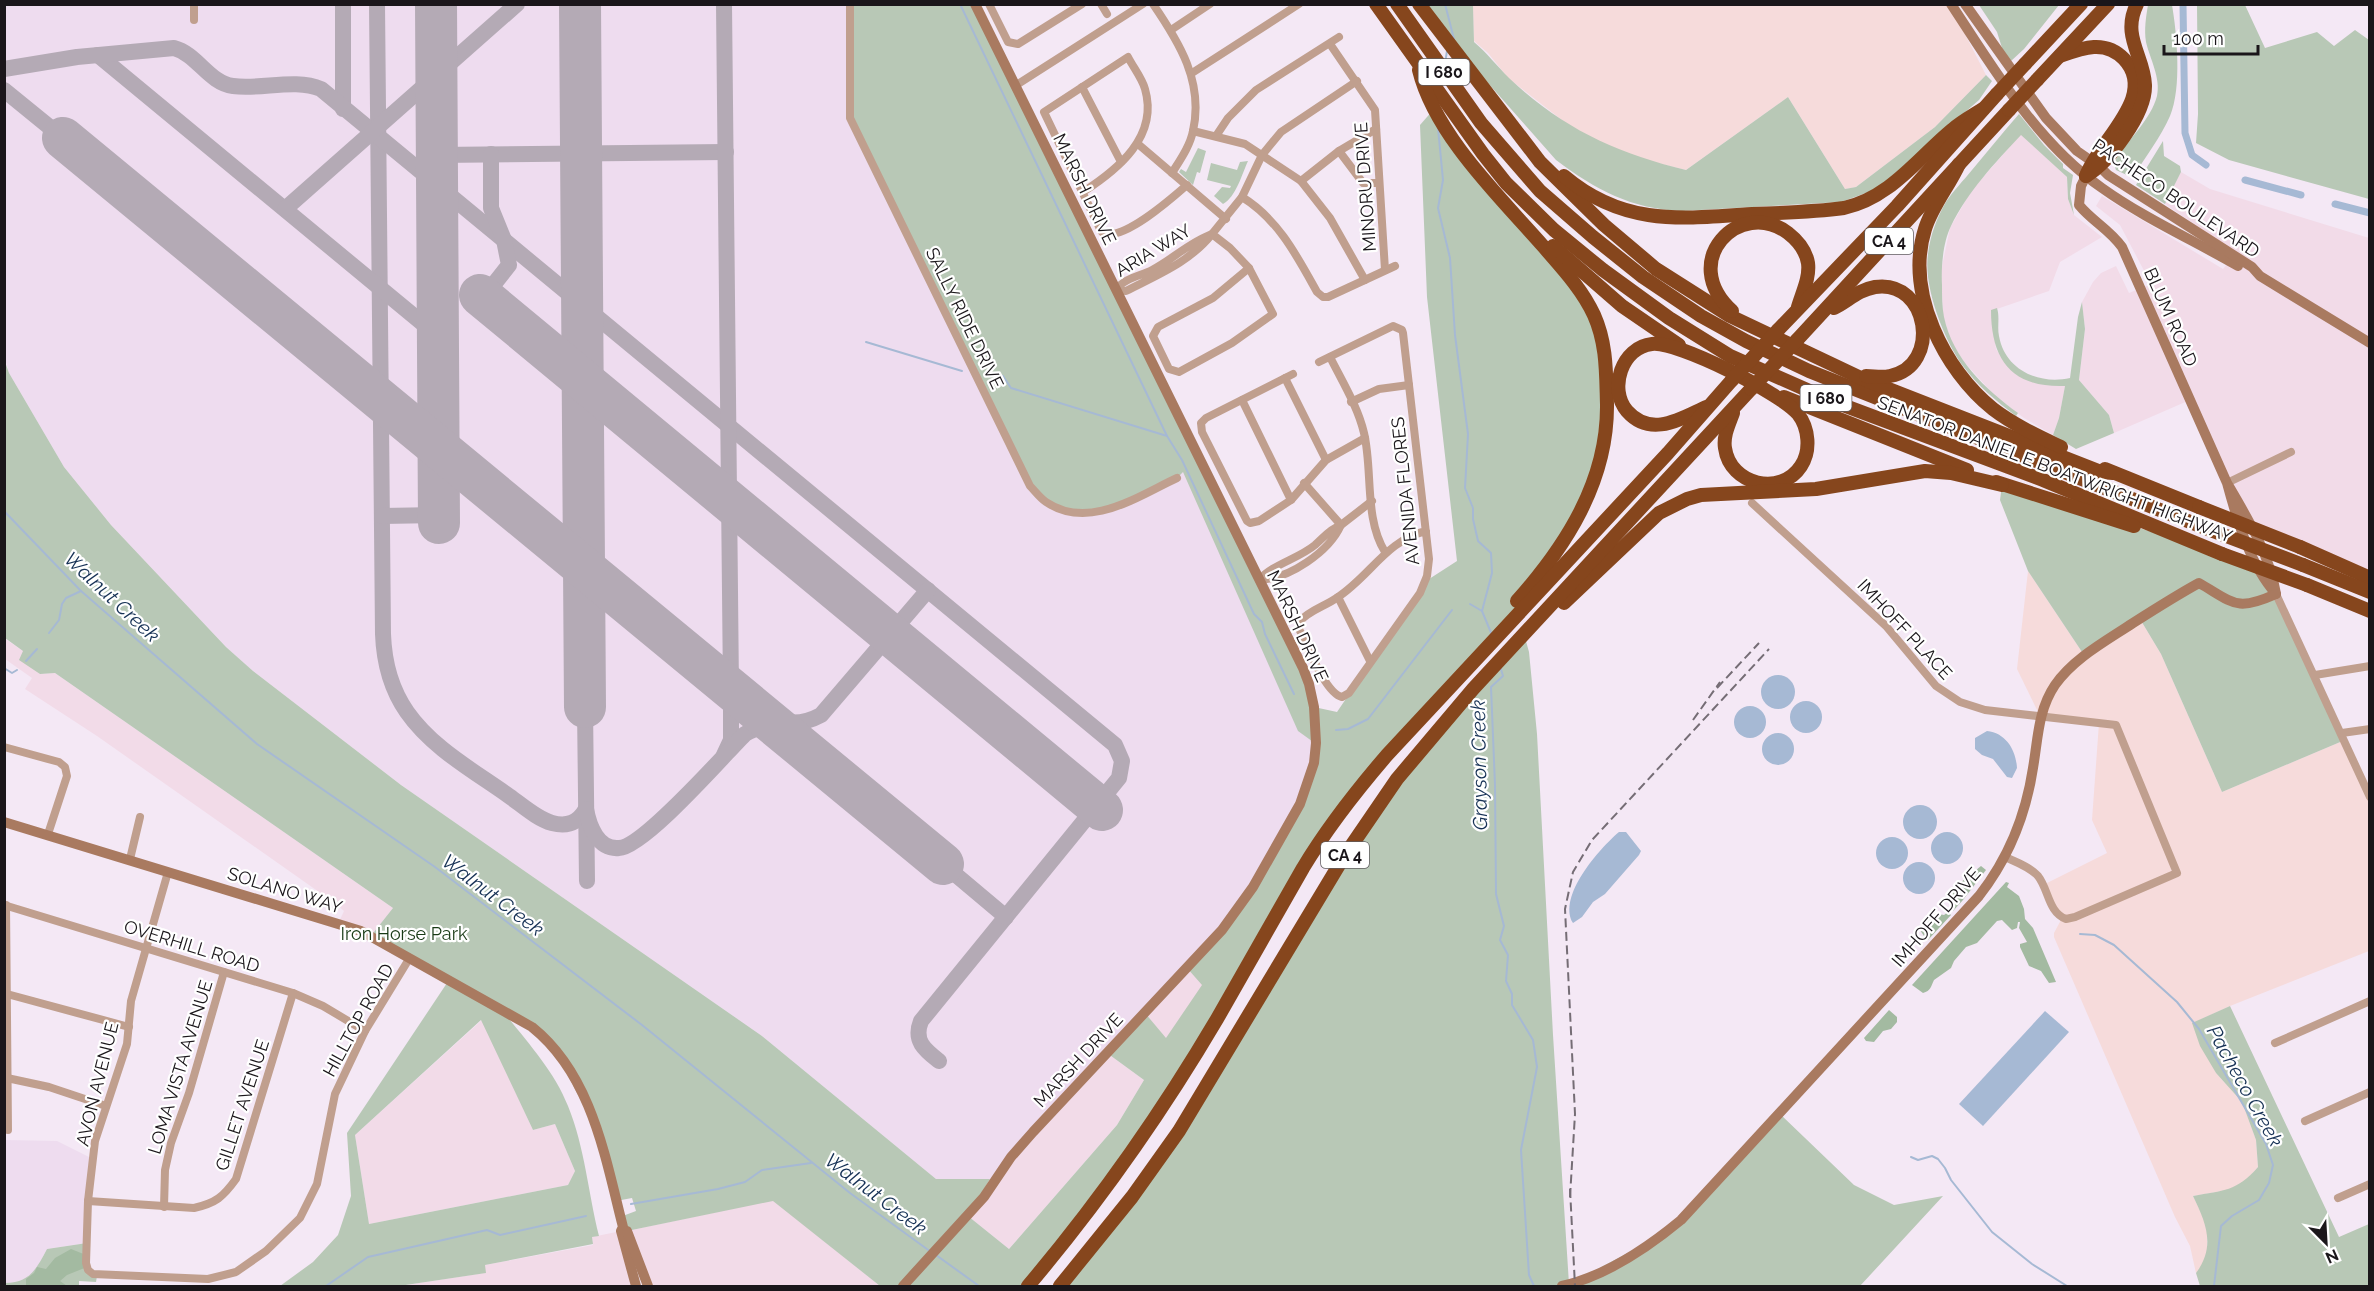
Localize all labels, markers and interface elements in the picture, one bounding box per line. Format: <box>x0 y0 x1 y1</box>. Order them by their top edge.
scale bar <box>2164 18 2258 56</box>
text: 100 m <box>2173 28 2224 49</box>
road number: I 680 <box>1418 59 1470 85</box>
street label: MINORU DRIVE <box>1350 121 1380 253</box>
street label: MARSH DRIVE <box>1049 130 1121 248</box>
street label: PACHECO BOULEVARD <box>2088 134 2264 262</box>
street label: ARIA WAY <box>1112 219 1195 281</box>
road number: CA 4 <box>1865 228 1913 254</box>
street label: SALLY RIDE DRIVE <box>922 244 1008 392</box>
street label: BLUM ROAD <box>2140 264 2202 370</box>
road number: I 680 <box>1800 385 1852 411</box>
street label: SENATOR DANIEL E BOATWRIGHT HIGHWAY <box>1875 391 2236 547</box>
street label: AVENIDA FLORES <box>1387 416 1423 566</box>
water label: Walnut Creek <box>59 547 165 647</box>
street label: MARSH DRIVE <box>1263 567 1333 685</box>
street label: IMHOFF PLACE <box>1853 575 1957 683</box>
water label: Grayson Creek <box>1466 699 1492 831</box>
road number: CA 4 <box>1321 842 1369 868</box>
water label: Walnut Creek <box>437 849 549 941</box>
street label: SOLANO WAY <box>225 863 345 917</box>
street label: IMHOFF DRIVE <box>1887 863 1985 971</box>
street label: OVERHILL ROAD <box>122 915 262 977</box>
park label: Iron Horse Park <box>340 923 468 944</box>
street label: HILLTOP ROAD <box>318 960 398 1080</box>
street label: LOMA VISTA AVENUE <box>144 978 216 1156</box>
street label: MARSH DRIVE <box>1029 1009 1127 1111</box>
street label: AVON AVENUE <box>71 1020 123 1148</box>
water label: Pacheco Creek <box>2202 1021 2288 1151</box>
street label: GILLET AVENUE <box>211 1037 273 1173</box>
water label: Walnut Creek <box>820 1148 932 1240</box>
north arrow <box>2296 1213 2356 1273</box>
text: N <box>2322 1245 2341 1267</box>

